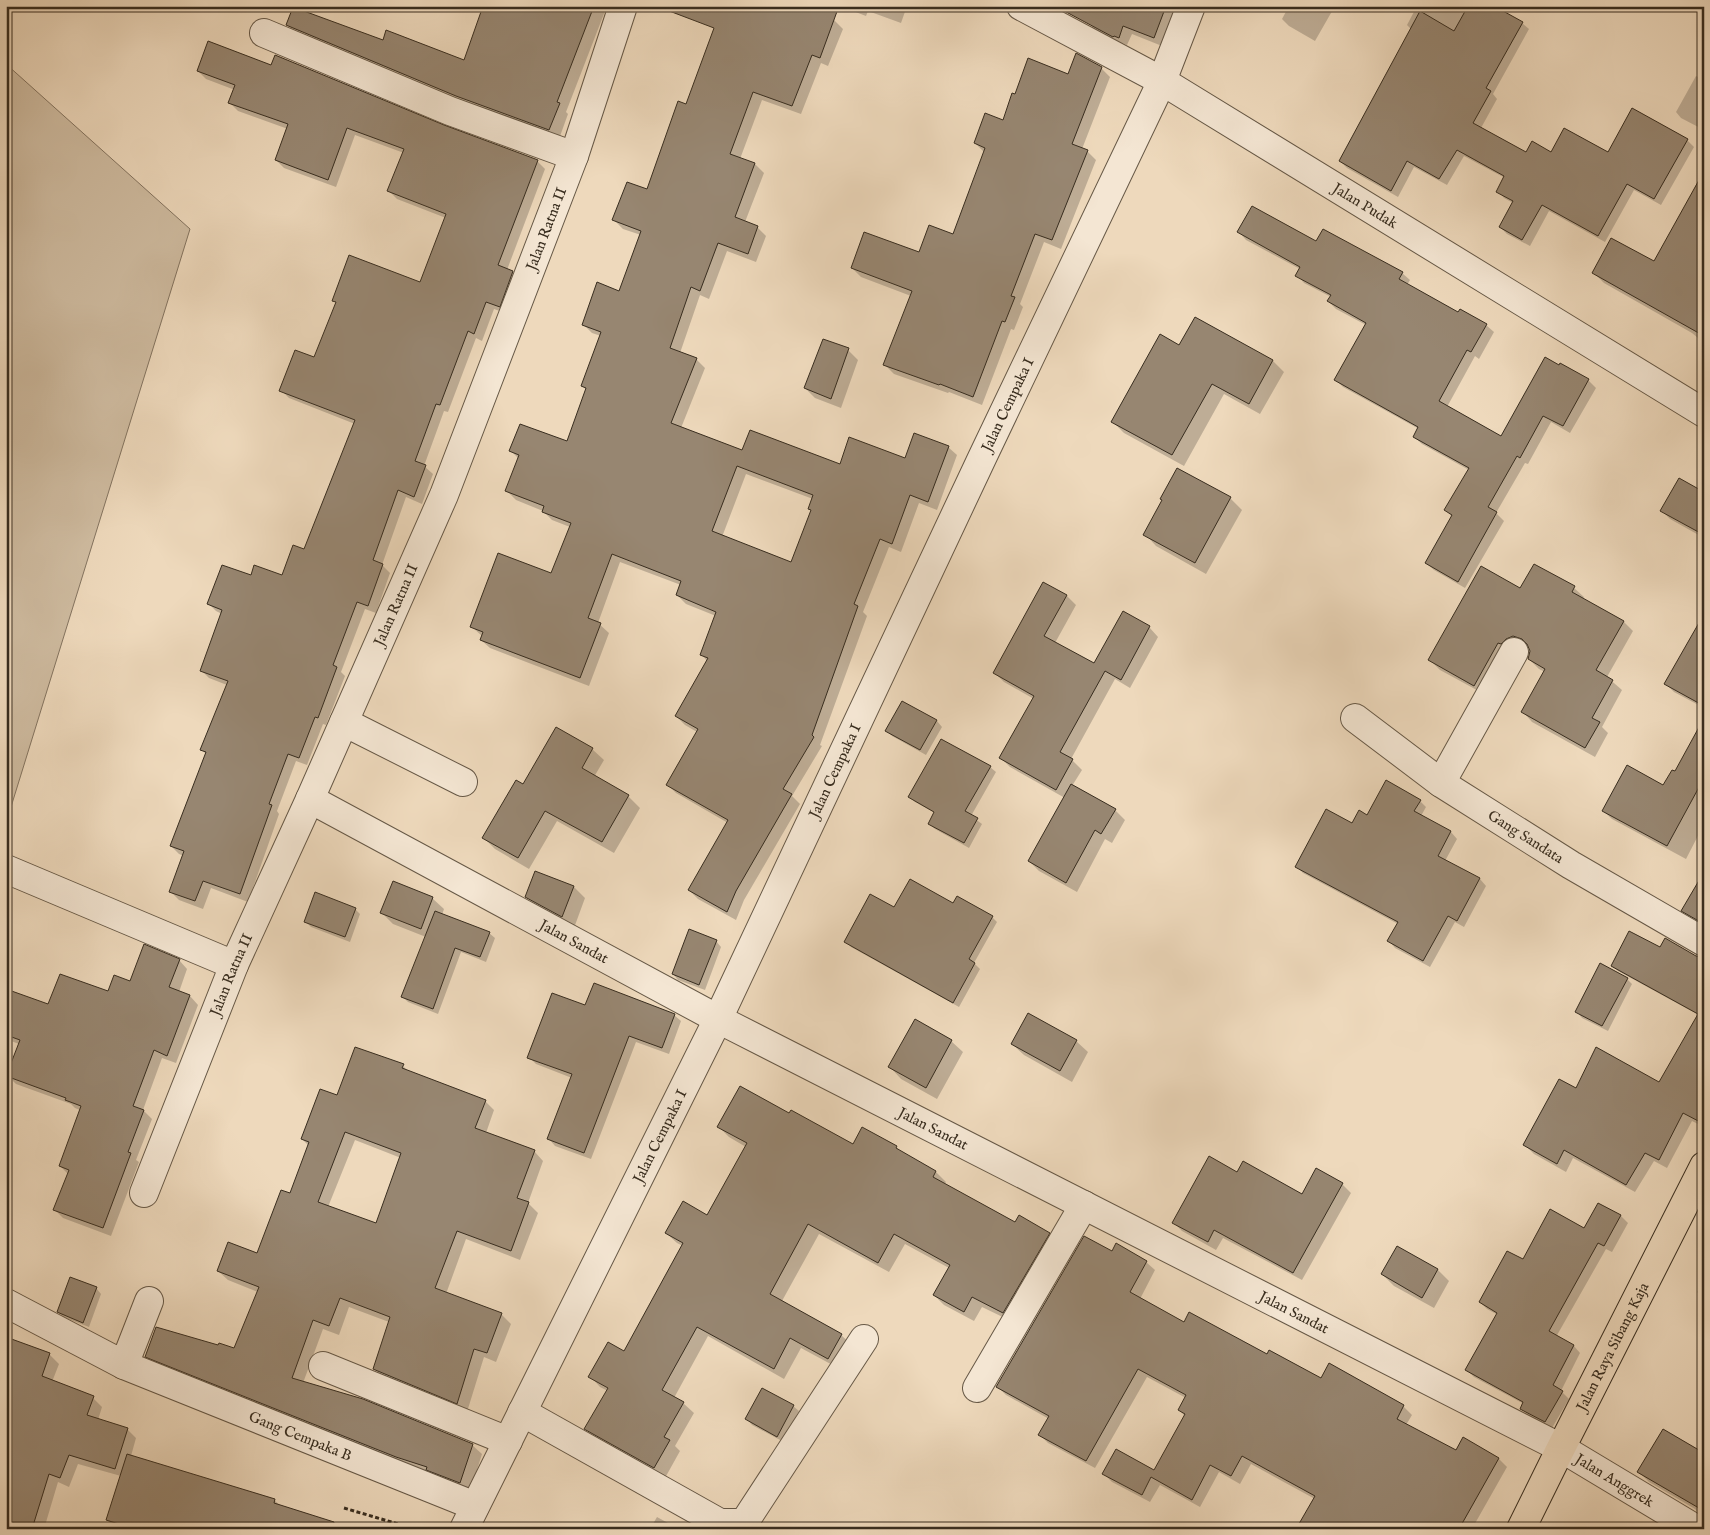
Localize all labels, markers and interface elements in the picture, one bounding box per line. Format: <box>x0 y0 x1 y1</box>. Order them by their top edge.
street label: Jalan Pudak <box>1327 177 1402 233</box>
street label: Jalan Ratna II <box>521 184 571 275</box>
street label: Jalan Cempaka I <box>976 354 1038 457</box>
street label: Jalan Ratna II <box>368 560 422 651</box>
street label: Jalan Cempaka I <box>804 720 865 823</box>
street label: Gang Sandata <box>1484 805 1568 868</box>
street label: Jalan Sandat <box>534 914 612 968</box>
street label: Jalan Ratna II <box>205 930 257 1021</box>
street label: Jalan Cempaka I <box>628 1086 691 1188</box>
street label: Jalan Sandat <box>893 1102 971 1154</box>
street label: Jalan Raya Sibang Kaja <box>1571 1279 1653 1416</box>
street label: Jalan Sandat <box>1254 1286 1332 1338</box>
street label: Gang Cempaka B <box>246 1407 355 1465</box>
street label: Jalan Anggrek <box>1570 1448 1659 1512</box>

